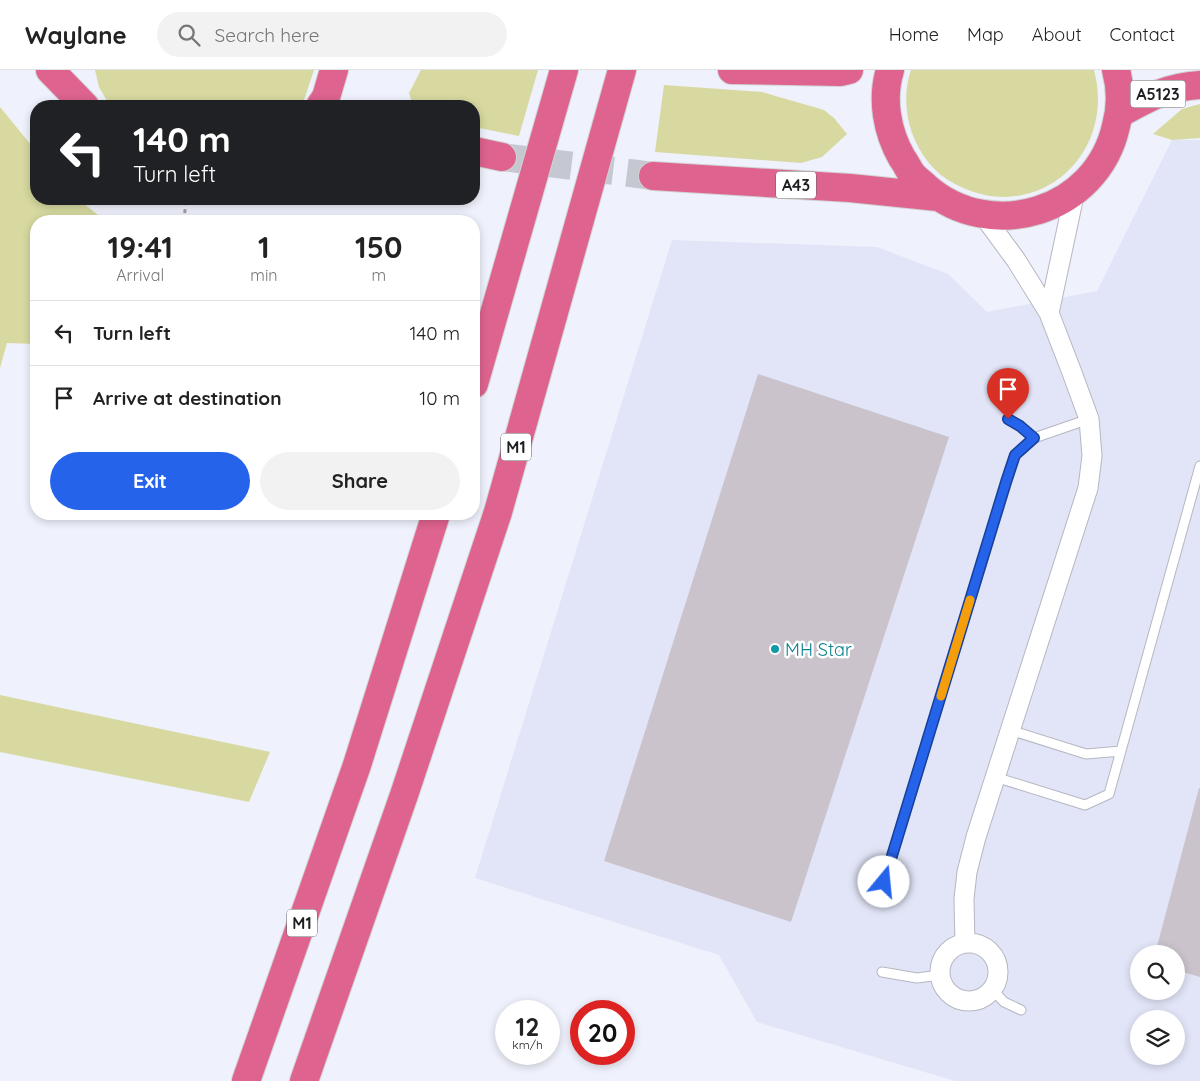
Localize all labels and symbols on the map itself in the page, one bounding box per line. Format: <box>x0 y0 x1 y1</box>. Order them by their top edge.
road number: A5123 <box>1130 80 1186 108</box>
road number: A43 <box>776 172 816 198</box>
pin <box>987 368 1029 419</box>
road number: M1 <box>501 434 531 461</box>
place label: MH Star <box>785 638 852 661</box>
marker: MH Star <box>769 643 781 655</box>
position arrow <box>857 855 909 907</box>
road number: M1 <box>287 910 317 936</box>
speed limit sign: 20 <box>570 1000 635 1065</box>

